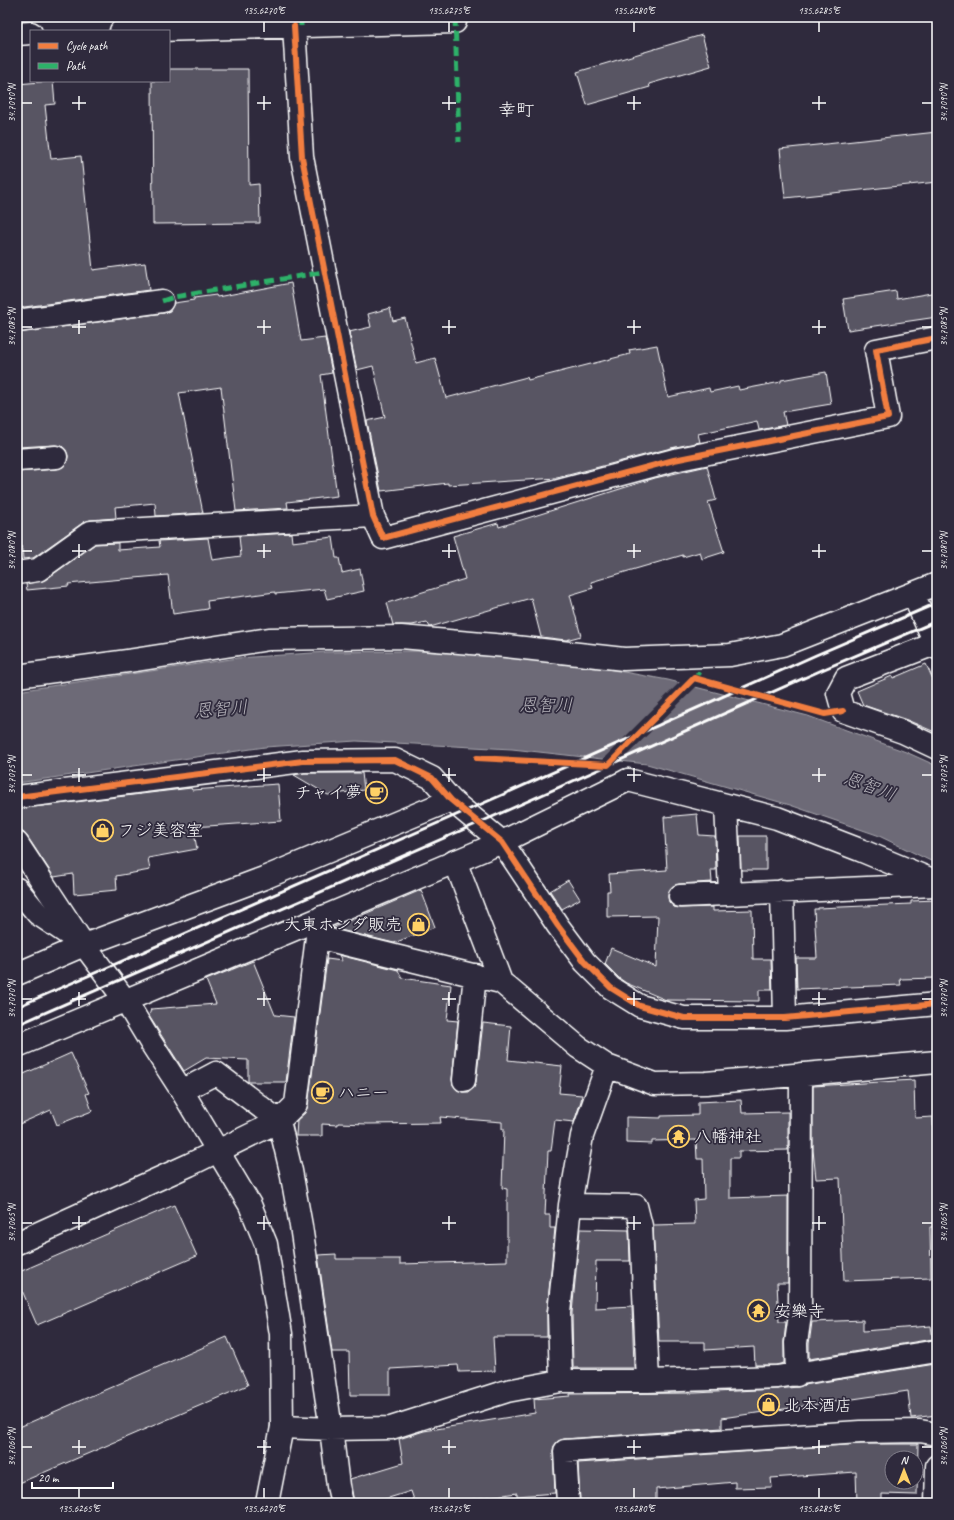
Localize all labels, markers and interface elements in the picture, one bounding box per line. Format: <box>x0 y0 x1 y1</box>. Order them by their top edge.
text: 135.6270°E <box>243 4 287 17</box>
text: 135.6275°E <box>428 4 472 17</box>
text: 135.6280°E <box>613 4 657 17</box>
text: 135.6285°E <box>798 4 842 17</box>
legend <box>30 30 170 82</box>
text: Cycle path <box>66 38 108 54</box>
text: Path <box>66 58 86 74</box>
text: 34.7090°N <box>5 82 18 122</box>
text: 34.7090°N <box>937 82 950 122</box>
district label: 幸町 <box>498 99 534 121</box>
text: 34.7085°N <box>5 306 18 346</box>
text: 34.7085°N <box>937 306 950 346</box>
text: 34.7080°N <box>5 530 18 570</box>
text: 34.7080°N <box>937 530 950 570</box>
water label: 恩智川 <box>519 694 573 716</box>
water label: 恩智川 <box>193 696 249 722</box>
text: 34.7075°N <box>5 754 18 794</box>
text: 34.7075°N <box>937 754 950 794</box>
water label: 恩智川 <box>841 766 899 806</box>
cafe icon: チャイ夢 <box>364 779 390 805</box>
place label: チャイ夢 <box>294 782 362 803</box>
shop icon: フジ美容室 <box>90 817 116 843</box>
place label: フジ美容室 <box>118 820 203 841</box>
shop icon: 大東ホンダ販売 <box>405 911 431 937</box>
place label: 大東ホンダ販売 <box>284 914 402 935</box>
text: 34.7070°N <box>5 978 18 1018</box>
text: 34.7070°N <box>937 978 950 1018</box>
cafe icon: ハニー <box>310 1079 336 1105</box>
place label: ハニー <box>338 1082 389 1103</box>
temple icon: 八幡神社 <box>665 1123 691 1149</box>
place label: 八幡神社 <box>694 1126 762 1147</box>
text: 34.7065°N <box>5 1202 18 1242</box>
text: 34.7065°N <box>937 1202 950 1242</box>
temple icon: 安樂寺 <box>746 1298 772 1324</box>
place label: 安樂寺 <box>774 1301 825 1322</box>
shop icon: 北本酒店 <box>756 1392 782 1418</box>
place label: 北本酒店 <box>784 1395 852 1416</box>
text: 34.7060°N <box>5 1426 18 1466</box>
text: 34.7060°N <box>937 1426 950 1466</box>
north arrow <box>884 1450 924 1490</box>
text: N <box>901 1453 910 1467</box>
scale bar <box>32 1464 113 1490</box>
text: 20 m <box>38 1470 60 1486</box>
text: 135.6265°E <box>58 1502 102 1515</box>
text: 135.6270°E <box>243 1502 287 1515</box>
text: 135.6275°E <box>428 1502 472 1515</box>
text: 135.6280°E <box>613 1502 657 1515</box>
text: 135.6285°E <box>798 1502 842 1515</box>

